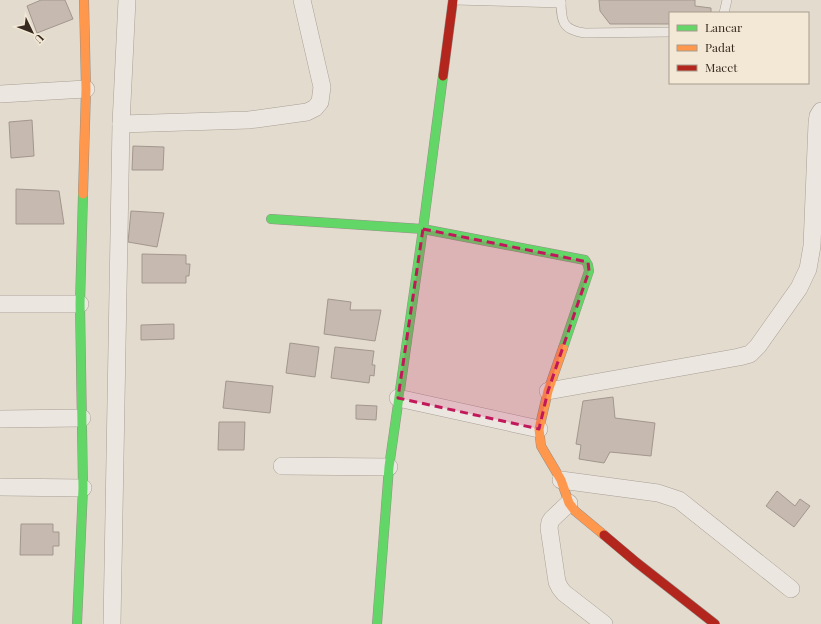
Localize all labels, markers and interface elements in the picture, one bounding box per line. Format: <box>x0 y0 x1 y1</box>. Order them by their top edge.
north arrow <box>12 12 52 52</box>
legend <box>669 12 809 84</box>
text: Lancar <box>705 19 743 35</box>
text: U <box>31 31 48 47</box>
text: Padat <box>705 39 736 55</box>
text: Macet <box>705 59 738 75</box>

